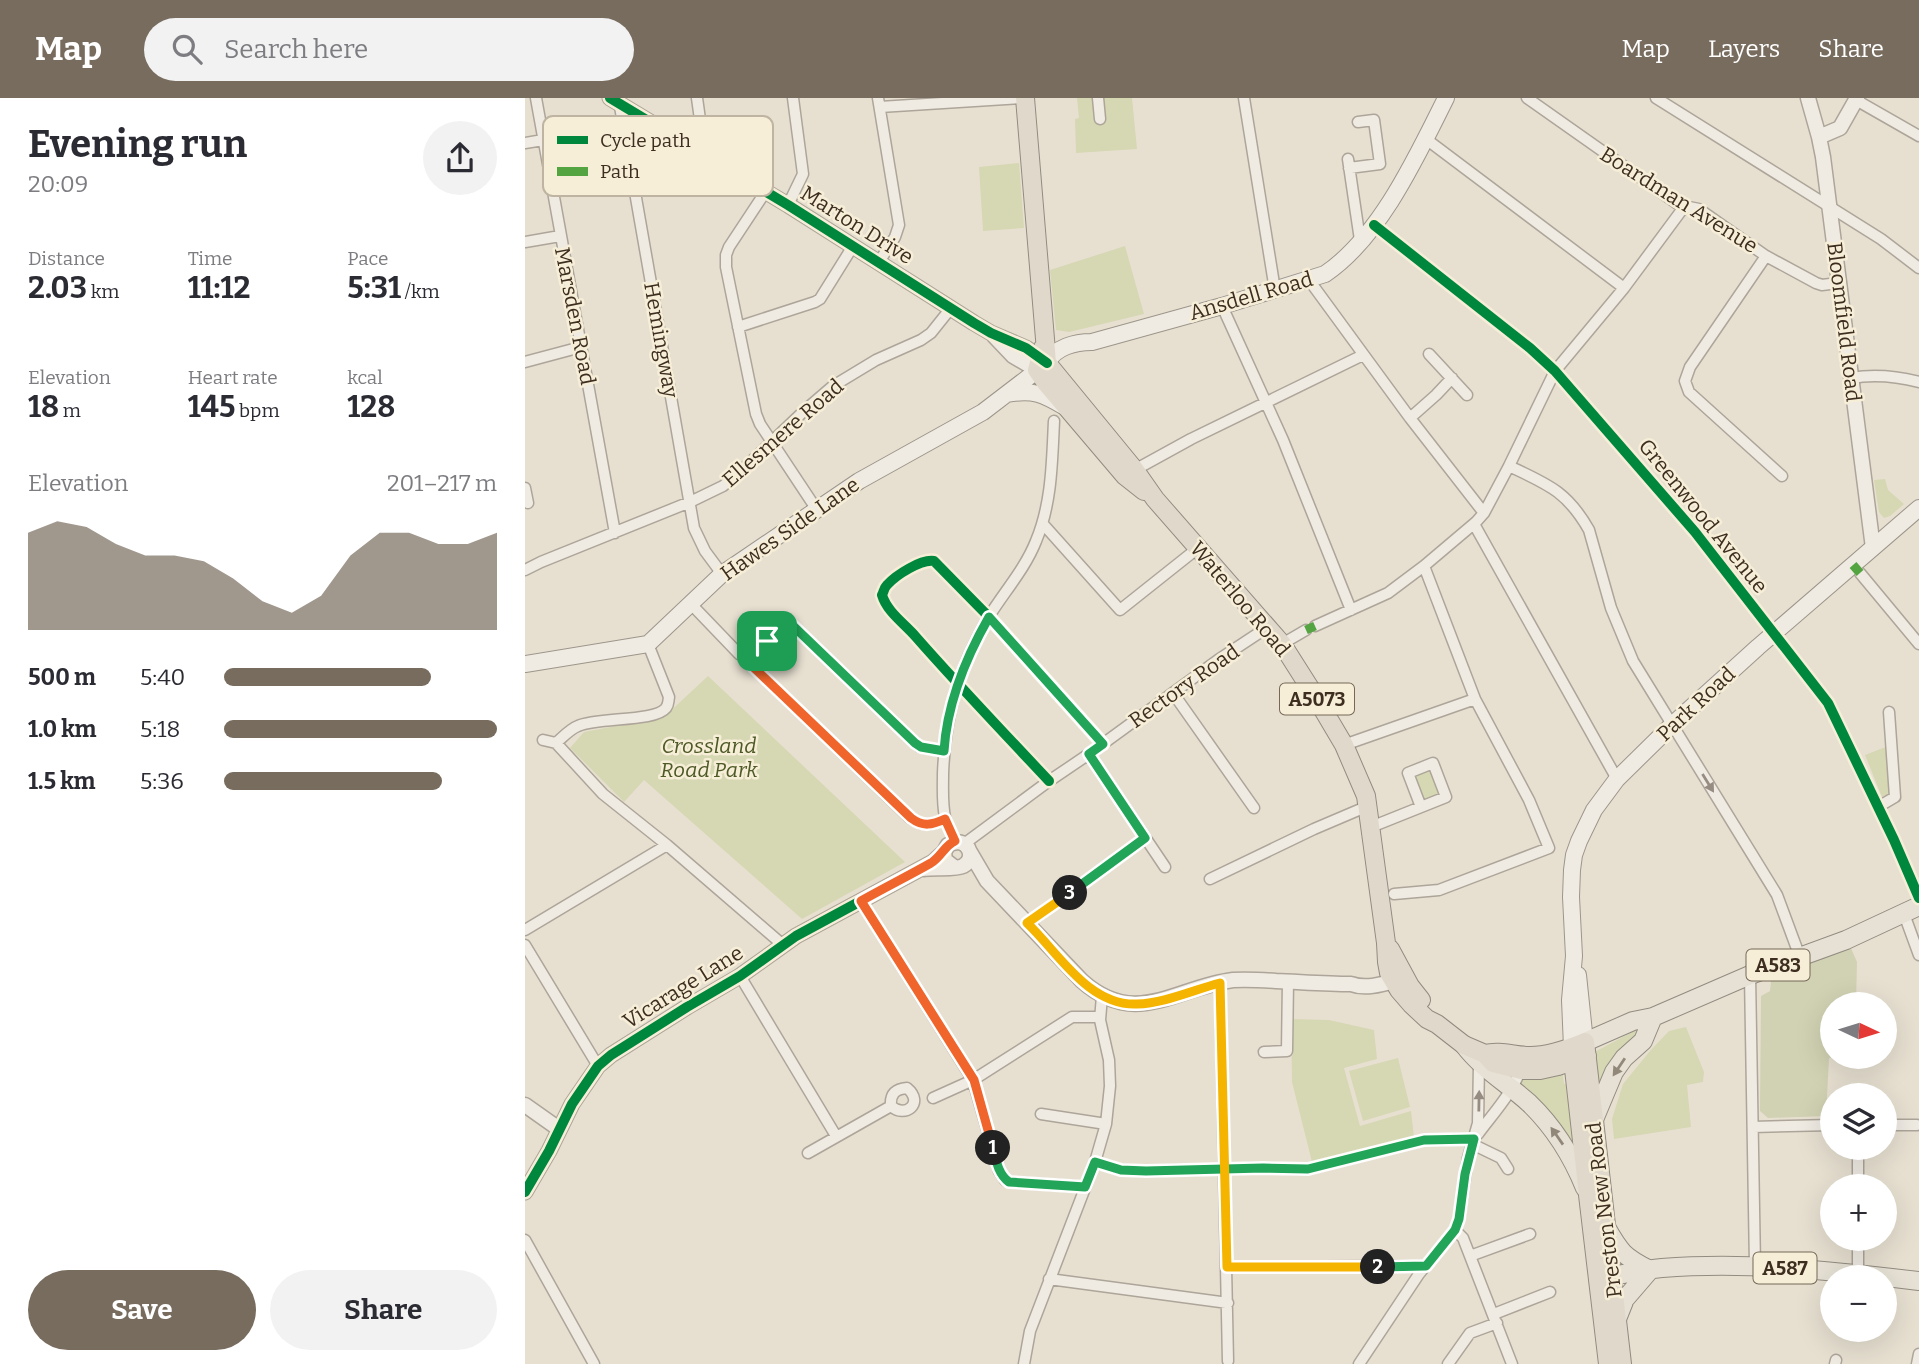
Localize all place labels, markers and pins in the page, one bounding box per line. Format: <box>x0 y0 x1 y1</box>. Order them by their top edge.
pin <box>737 611 797 671</box>
pin: 3 <box>1053 876 1087 910</box>
pin: 1 <box>975 1130 1011 1166</box>
pin: 2 <box>1361 1250 1395 1284</box>

